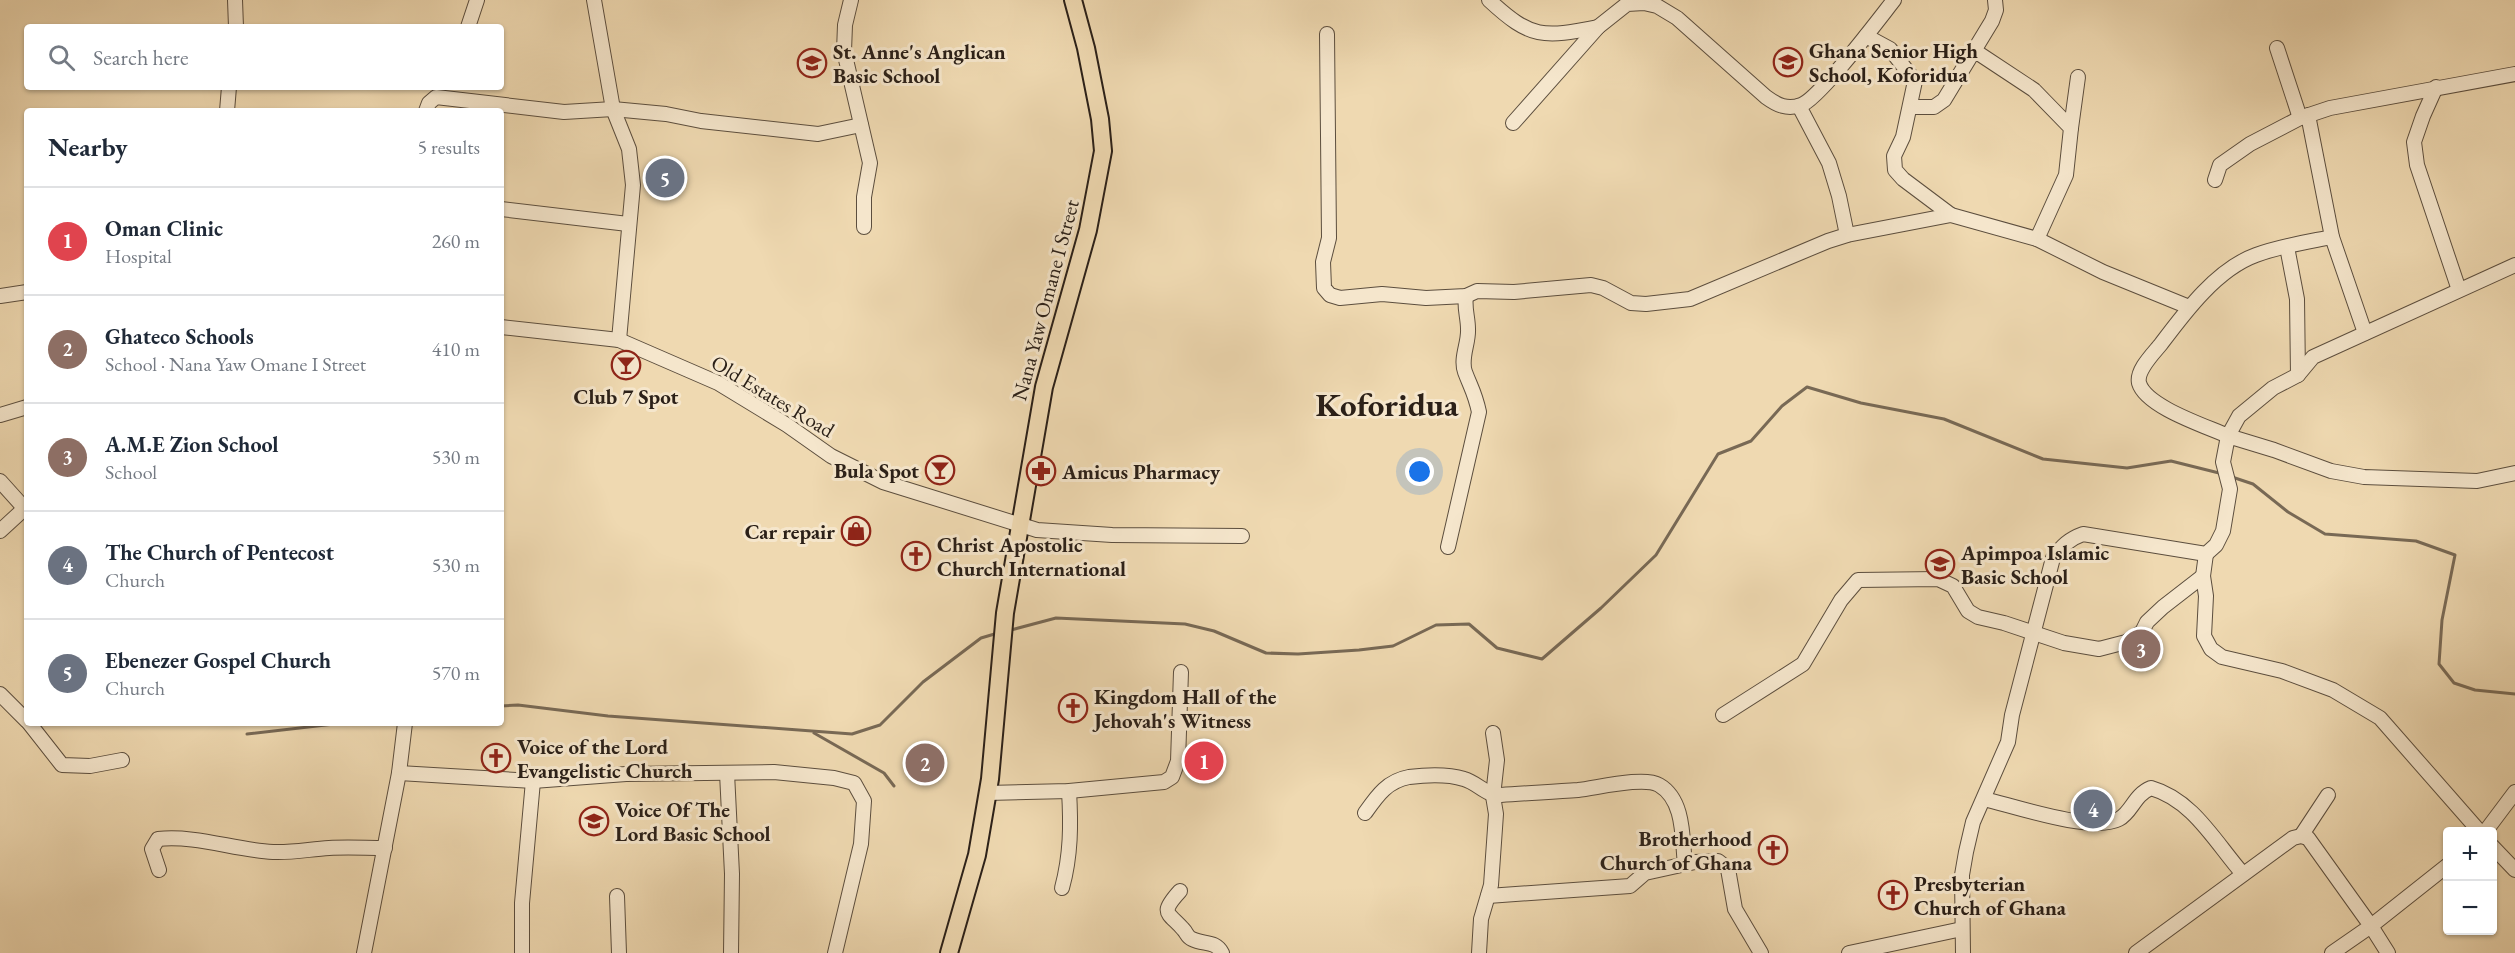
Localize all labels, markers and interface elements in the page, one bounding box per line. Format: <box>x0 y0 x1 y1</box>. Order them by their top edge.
search box <box>24 24 504 90</box>
place label: Ghana Senior High School, Koforidua <box>1809 37 1978 88</box>
place label: St. Anne's Anglican Basic School <box>833 38 1006 89</box>
icon: search <box>45 41 78 74</box>
text: Search here <box>93 43 188 72</box>
school or university icon: Ghana Senior High School, Koforidua <box>1772 46 1804 78</box>
school or university icon: St. Anne's Anglican Basic School <box>796 47 828 79</box>
text: Nearby <box>48 130 128 164</box>
text: 5 results <box>417 134 480 160</box>
pin: 5 <box>646 156 684 201</box>
street label: Nana Yaw Omane I Street <box>1005 196 1085 403</box>
text: Oman Clinic <box>105 214 223 243</box>
text: 1 <box>62 228 73 254</box>
text: 260 m <box>432 228 480 254</box>
text: Hospital <box>105 243 172 269</box>
text: Ghateco Schools <box>105 322 254 351</box>
text: 2 <box>62 336 73 362</box>
text: 410 m <box>432 336 480 362</box>
bar icon: Club 7 Spot <box>610 349 642 381</box>
street label: Old Estates Road <box>706 349 840 444</box>
text: School · Nana Yaw Omane I Street <box>105 351 366 377</box>
place label: Club 7 Spot <box>574 383 679 410</box>
district label: Koforidua <box>1316 383 1459 426</box>
text: A.M.E Zion School <box>105 430 278 459</box>
text: 3 <box>62 444 73 470</box>
text: 530 m <box>432 444 480 470</box>
bar icon: Bula Spot <box>924 454 956 486</box>
pharmacy icon: Amicus Pharmacy <box>1025 455 1057 487</box>
place label: Bula Spot <box>834 457 919 484</box>
your location <box>1405 457 1434 486</box>
place label: Amicus Pharmacy <box>1061 458 1221 485</box>
text: School <box>105 459 157 485</box>
shop icon: Car repair <box>840 515 872 547</box>
place label: Car repair <box>745 518 835 545</box>
place label: Christ Apostolic Church International <box>937 531 1126 582</box>
text: The Church of Pentecost <box>105 538 334 567</box>
place label: Apimpoa Islamic Basic School <box>1960 539 2110 590</box>
church icon: Christ Apostolic Church International <box>900 540 932 572</box>
school or university icon: Apimpoa Islamic Basic School <box>1924 548 1956 580</box>
text: 4 <box>62 552 73 578</box>
text: 530 m <box>432 552 480 578</box>
text: Church <box>105 567 165 593</box>
pin: 3 <box>2122 626 2160 672</box>
text: Ebenezer Gospel Church <box>105 646 331 675</box>
text: 5 <box>62 660 73 686</box>
text: 570 m <box>432 660 480 686</box>
text: Church <box>105 675 165 701</box>
place label: Kingdom Hall of the Jehovah's Witness <box>1092 683 1277 734</box>
church icon: Kingdom Hall of the Jehovah's Witness <box>1057 692 1089 724</box>
place label: Voice of the Lord Evangelistic Church <box>517 733 693 784</box>
pin: 1 <box>1184 738 1224 783</box>
pin: 2 <box>906 740 944 786</box>
church icon: Voice of the Lord Evangelistic Church <box>480 742 512 774</box>
pin: 4 <box>2074 786 2112 832</box>
place label: Voice Of The Lord Basic School <box>615 796 771 847</box>
school or university icon: Voice Of The Lord Basic School <box>578 805 610 837</box>
place label: Brotherhood Church of Ghana <box>1600 825 1753 876</box>
map controls <box>2443 827 2497 935</box>
button: + <box>2443 827 2497 881</box>
church icon: Brotherhood Church of Ghana <box>1757 834 1789 866</box>
place label: Presbyterian Church of Ghana <box>1914 870 2067 921</box>
church icon: Presbyterian Church of Ghana <box>1877 879 1909 911</box>
button: − <box>2443 881 2497 935</box>

